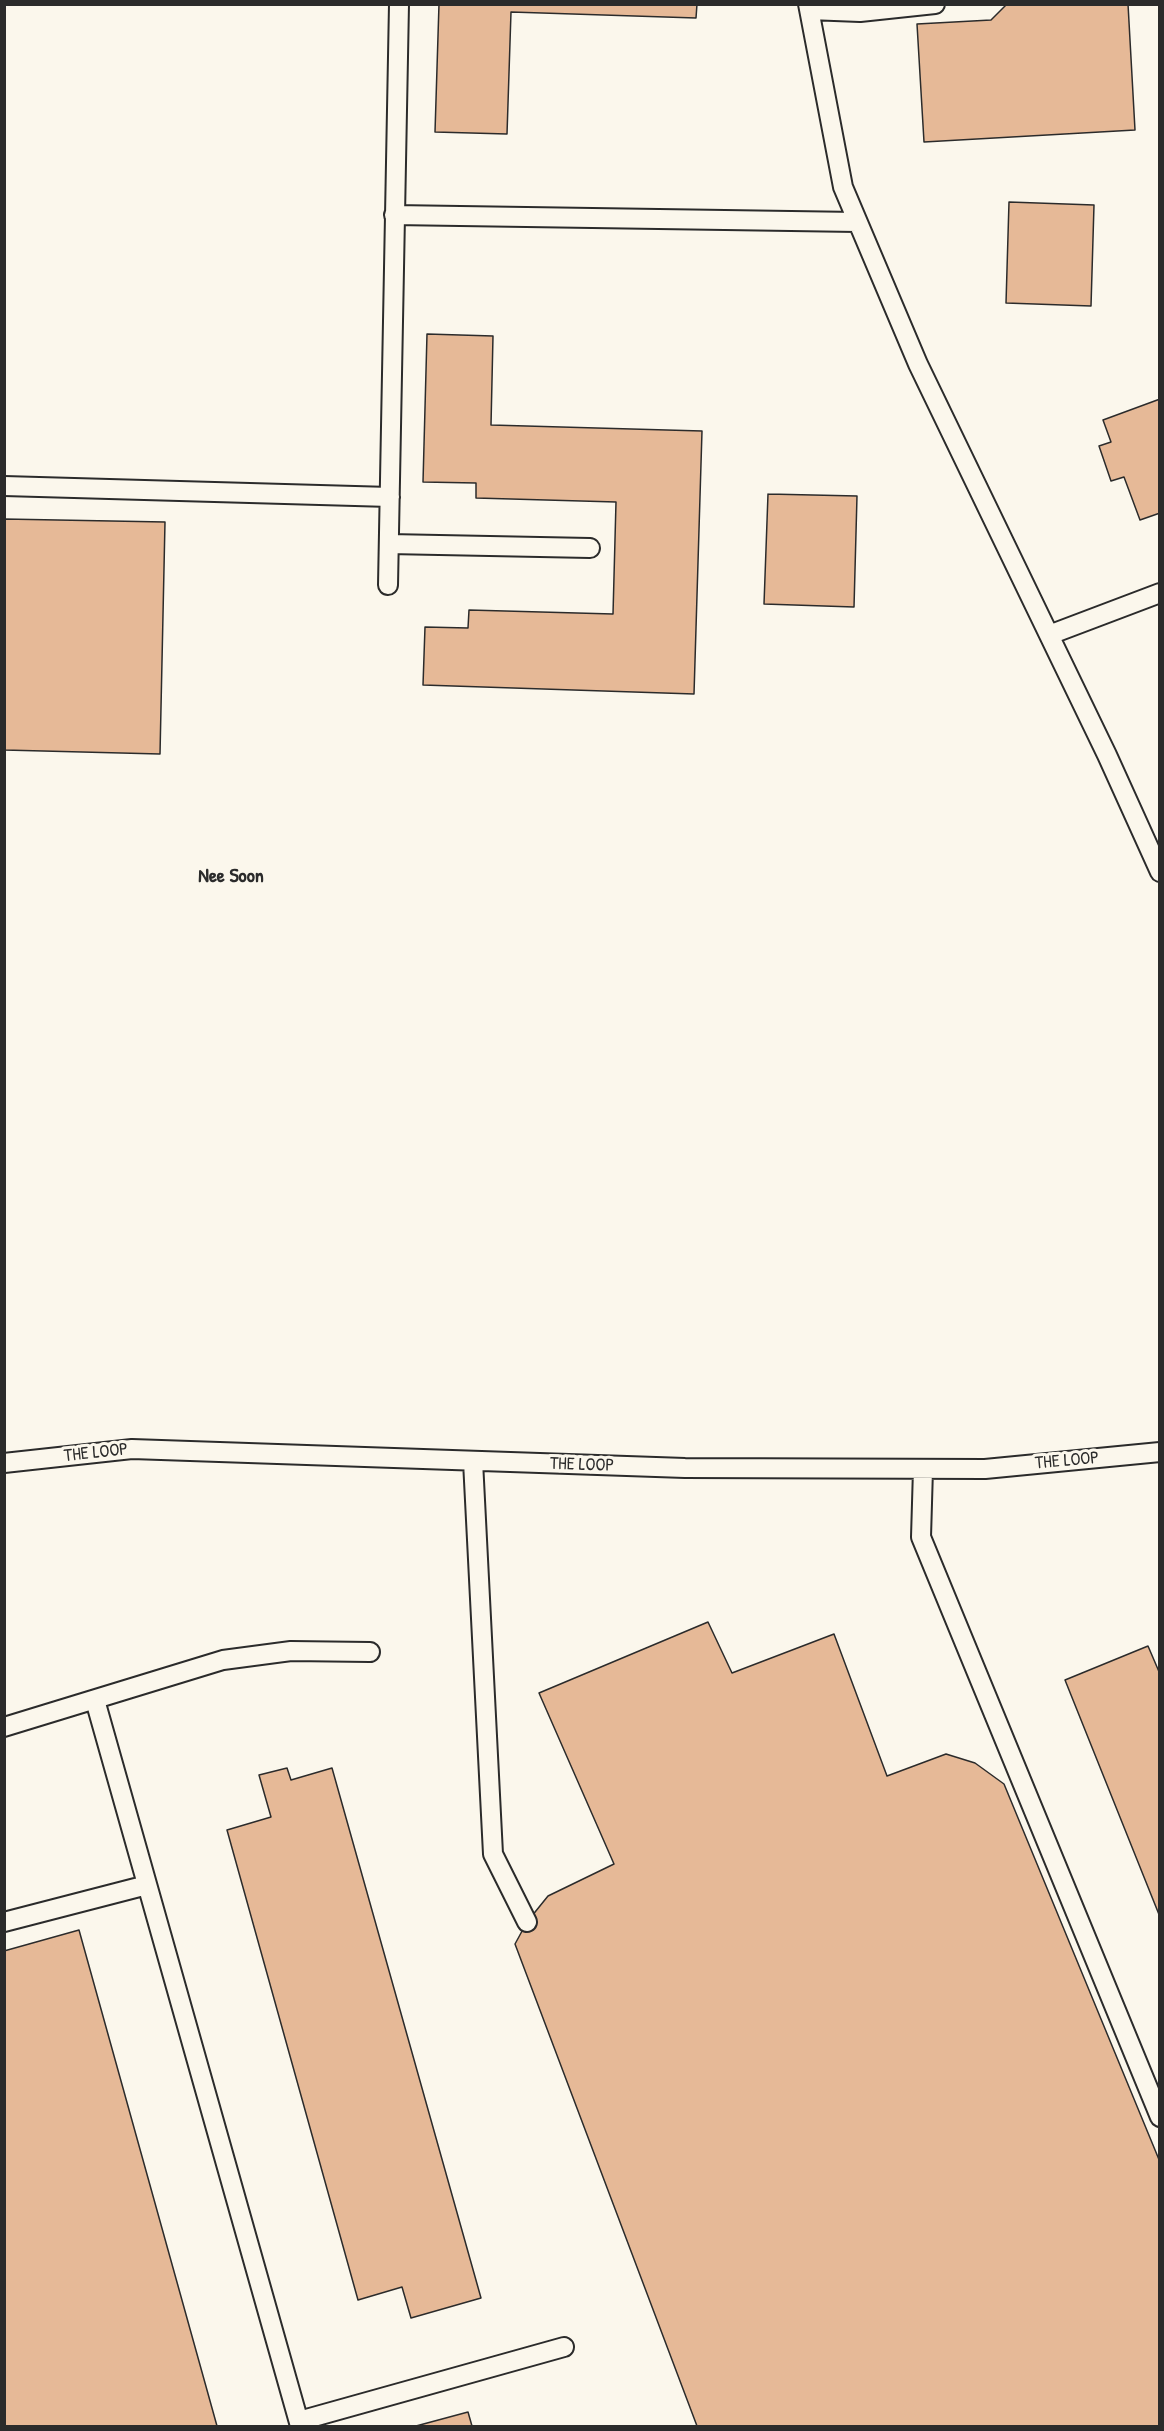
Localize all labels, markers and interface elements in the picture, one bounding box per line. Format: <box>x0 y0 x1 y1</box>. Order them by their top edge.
district label: Nee Soon <box>198 865 264 889</box>
street label: THE LOOP <box>63 1439 129 1467</box>
street label: THE LOOP <box>1034 1447 1100 1475</box>
street label: THE LOOP <box>549 1453 615 1477</box>

